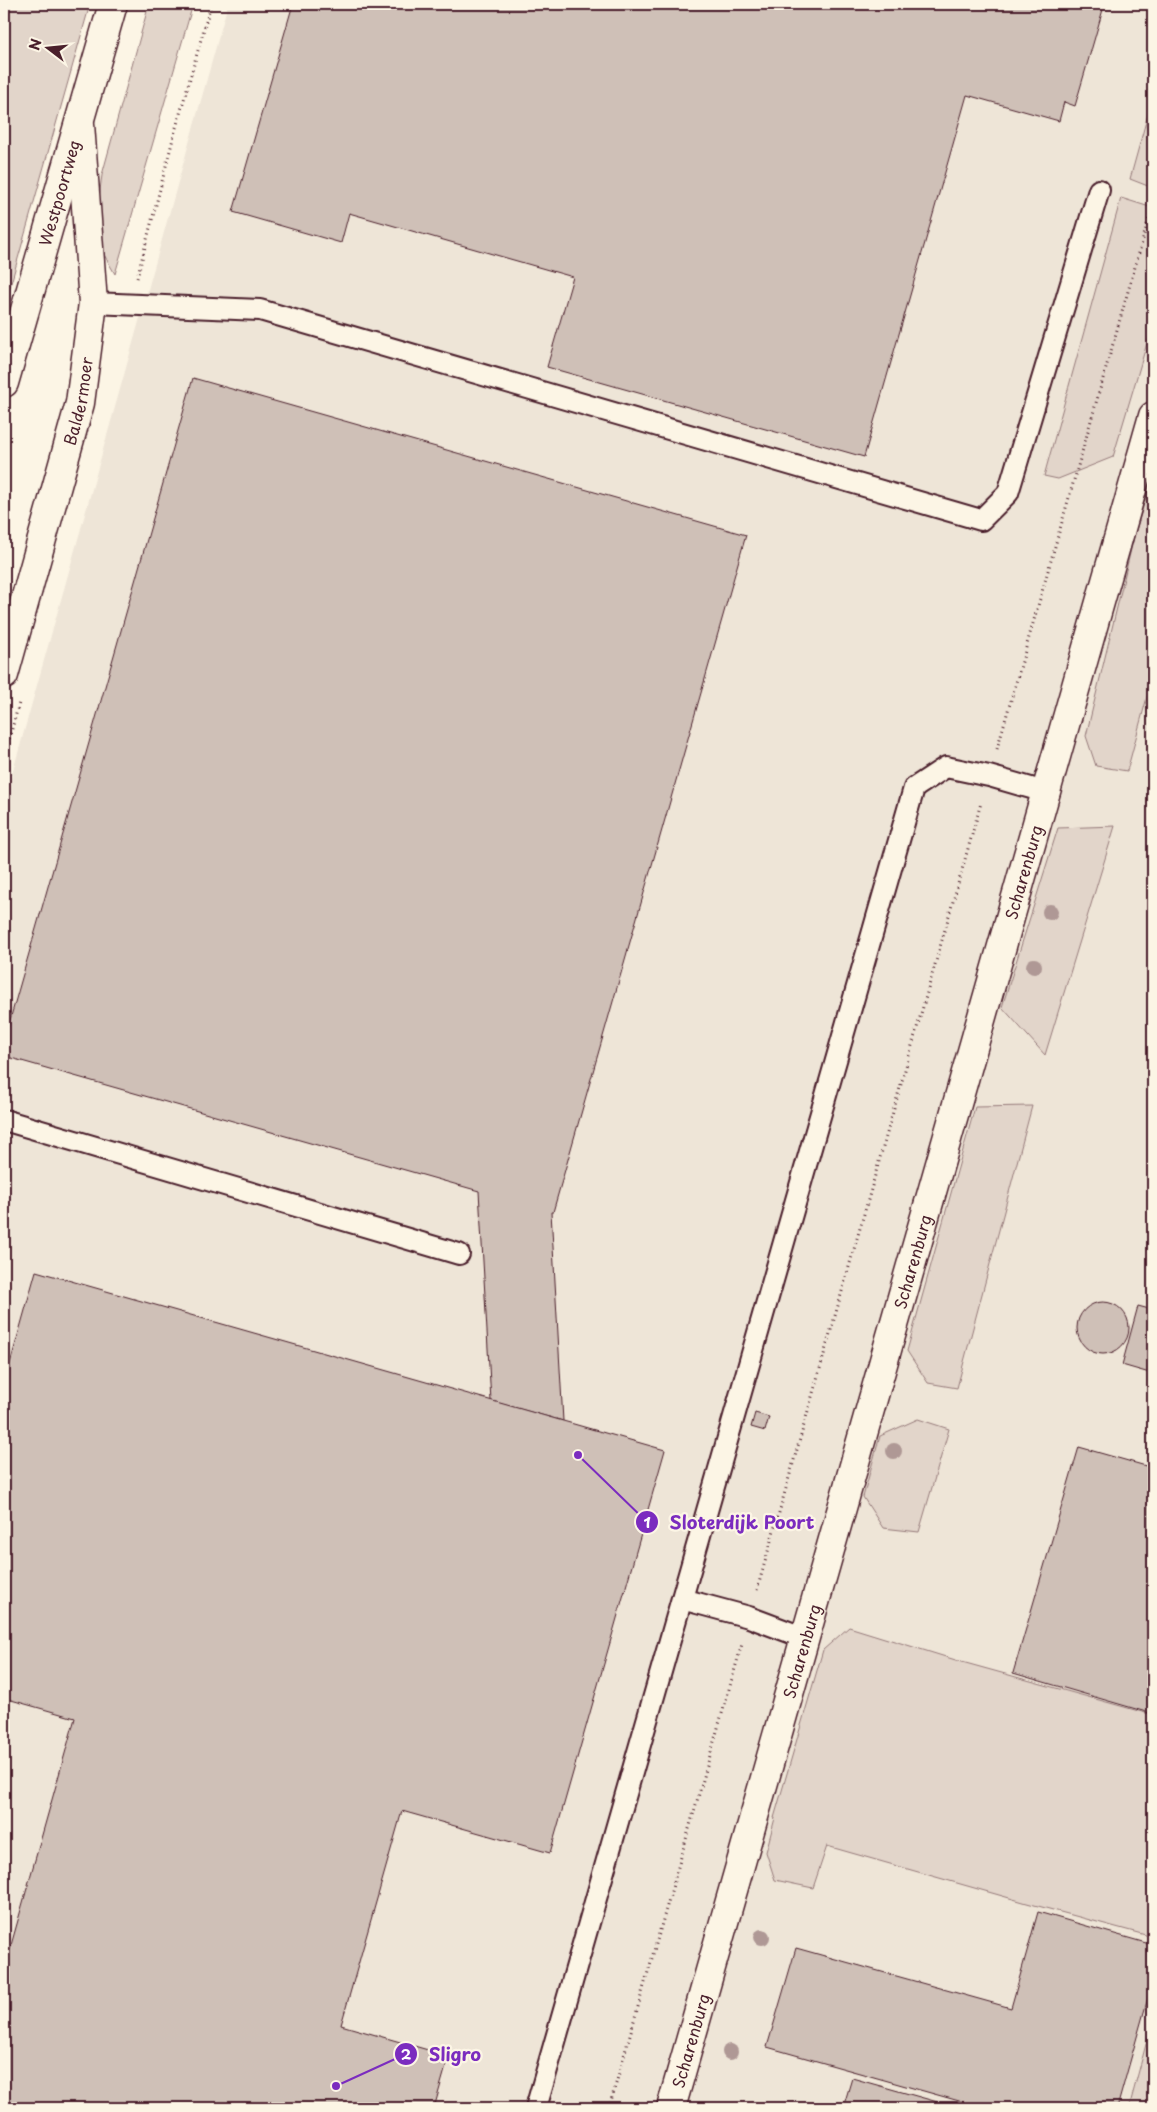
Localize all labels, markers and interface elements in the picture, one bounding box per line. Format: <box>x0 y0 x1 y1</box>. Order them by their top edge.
north arrow <box>22 22 72 72</box>
text: N <box>23 36 47 53</box>
street label: Westpoortweg <box>32 137 85 249</box>
street label: Baldermoer <box>57 355 98 448</box>
street label: Scharenburg <box>998 822 1048 922</box>
street label: Scharenburg <box>887 1212 937 1312</box>
callout: Sloterdijk Poort <box>635 1506 825 1539</box>
text: Sloterdijk Poort <box>670 1508 815 1535</box>
text: 1 <box>643 1510 651 1533</box>
street label: Scharenburg <box>776 1601 826 1701</box>
street label: Scharenburg <box>665 1991 715 2091</box>
callout: Sligro <box>394 2038 491 2071</box>
text: Sligro <box>429 2040 481 2067</box>
text: 2 <box>401 2042 412 2065</box>

